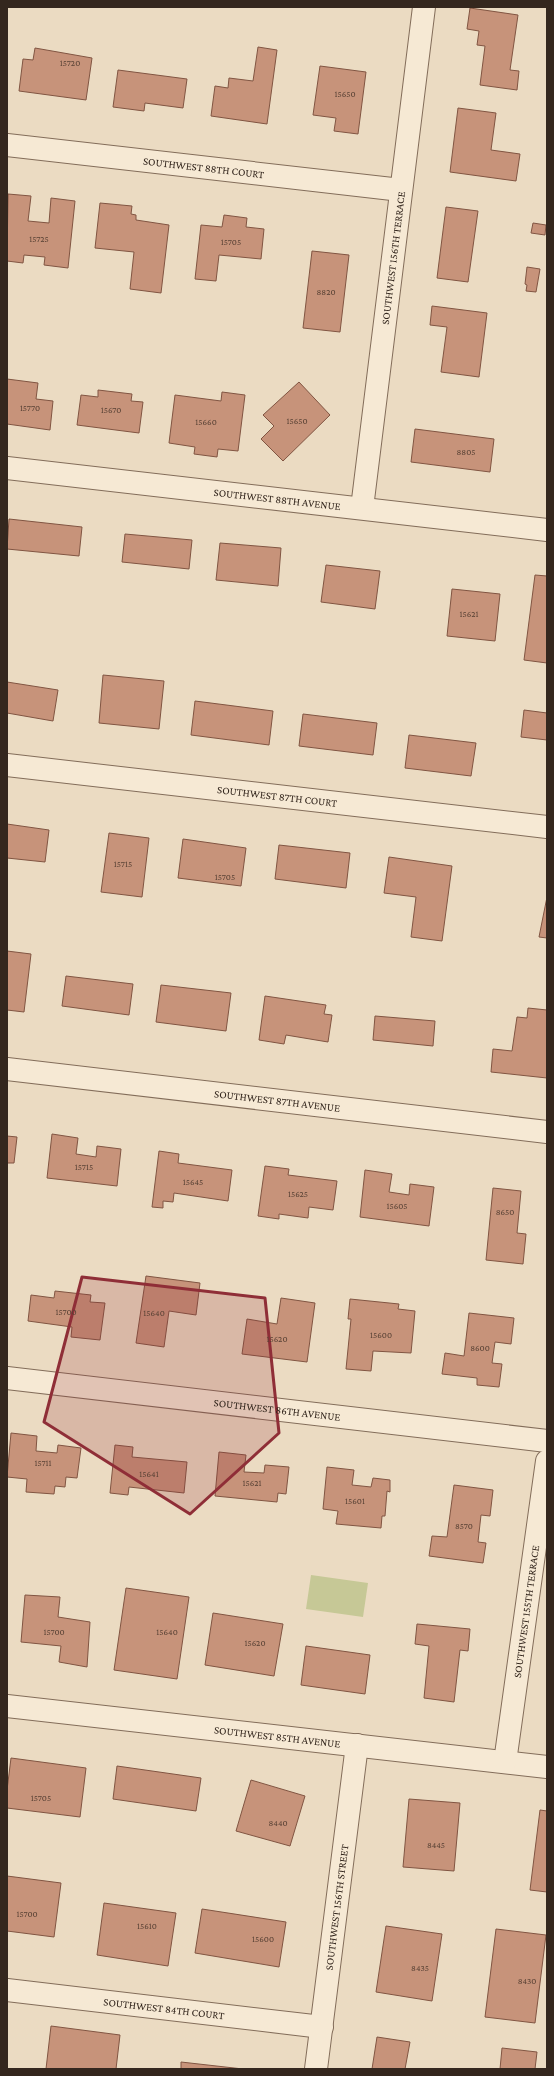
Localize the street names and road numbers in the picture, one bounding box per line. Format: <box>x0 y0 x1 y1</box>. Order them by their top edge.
street label: SOUTHWEST 88TH COURT <box>142 155 265 180</box>
street label: SOUTHWEST 156TH TERRACE <box>379 191 407 325</box>
street label: SOUTHWEST 88TH AVENUE <box>213 486 341 512</box>
street label: SOUTHWEST 87TH COURT <box>217 783 338 809</box>
street label: SOUTHWEST 87TH AVENUE <box>214 1087 341 1114</box>
street label: SOUTHWEST 86TH AVENUE <box>213 1396 341 1423</box>
street label: SOUTHWEST 155TH TERRACE <box>511 1544 541 1679</box>
street label: SOUTHWEST 85TH AVENUE <box>214 1723 341 1750</box>
street label: SOUTHWEST 156TH STREET <box>323 1844 350 1971</box>
street label: SOUTHWEST 84TH COURT <box>103 1995 225 2021</box>

